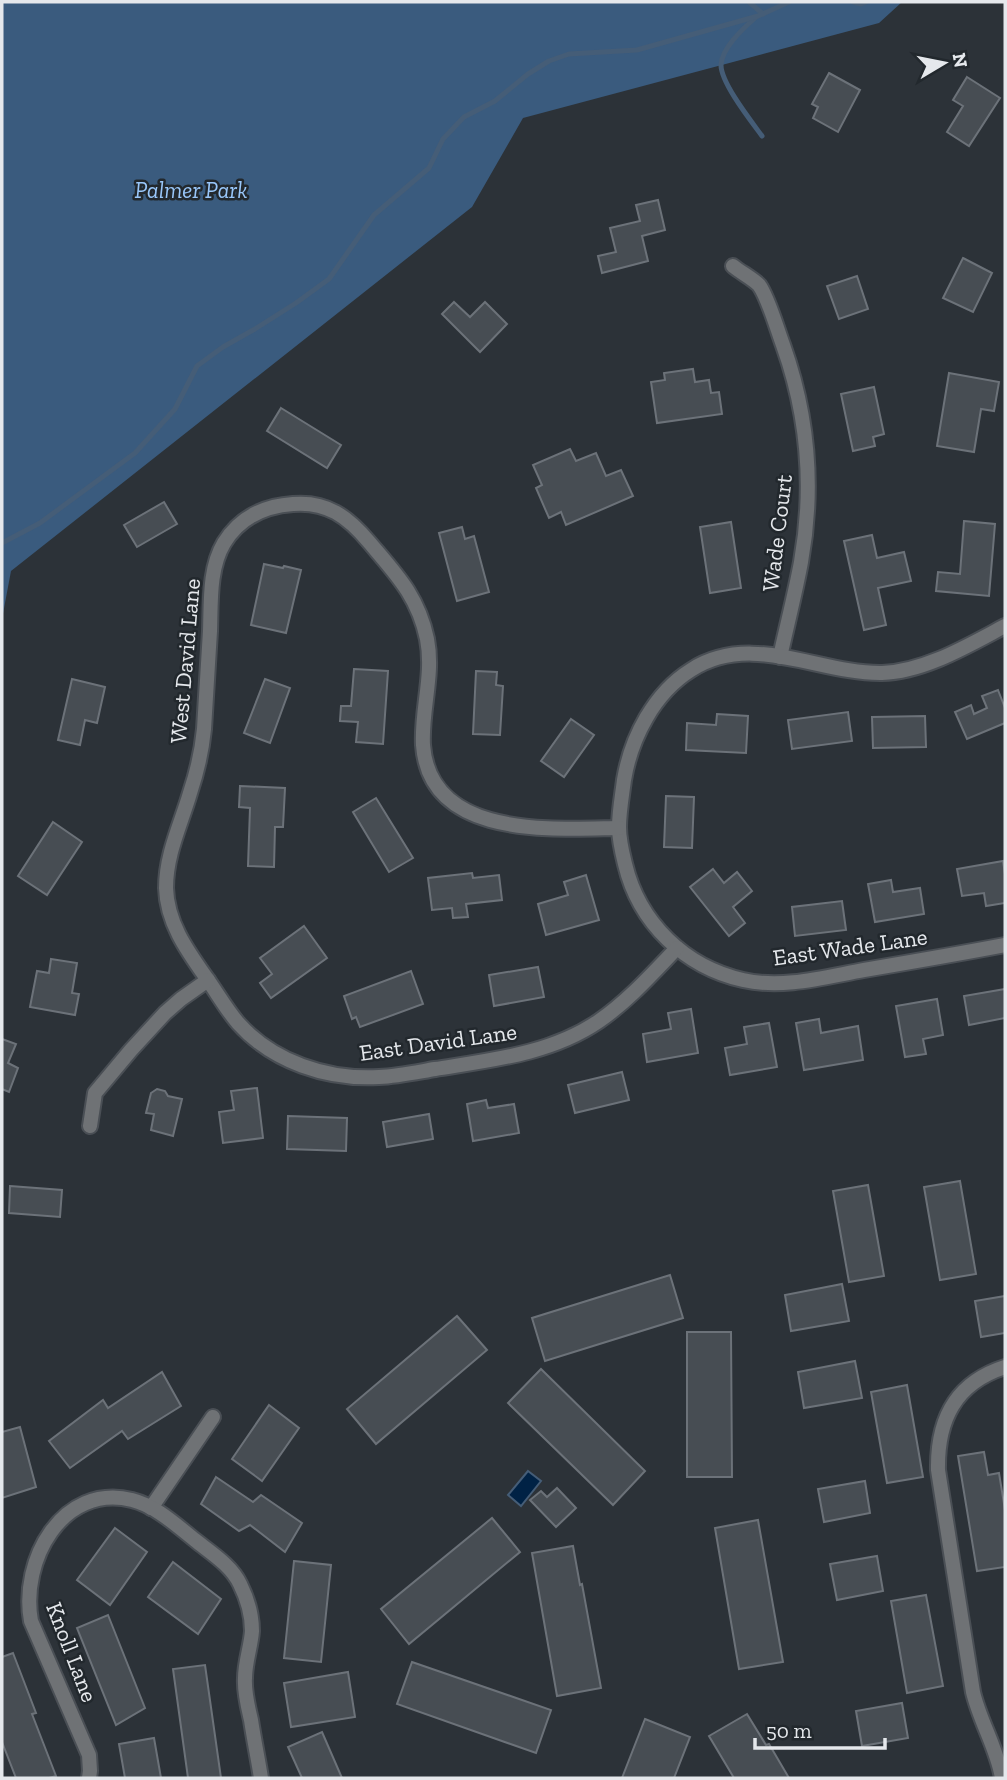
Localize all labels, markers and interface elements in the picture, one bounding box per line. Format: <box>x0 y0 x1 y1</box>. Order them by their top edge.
north arrow <box>909 28 979 98</box>
text: N <box>948 51 973 69</box>
park label: Palmer Park <box>135 176 247 204</box>
street label: Wade Court <box>756 472 798 593</box>
street label: West David Lane <box>164 577 206 745</box>
street label: East Wade Lane <box>771 922 929 972</box>
street label: East David Lane <box>357 1017 519 1067</box>
street label: Knoll Lane <box>40 1598 104 1706</box>
scale bar <box>755 1706 884 1750</box>
text: 50 m <box>766 1718 812 1743</box>

